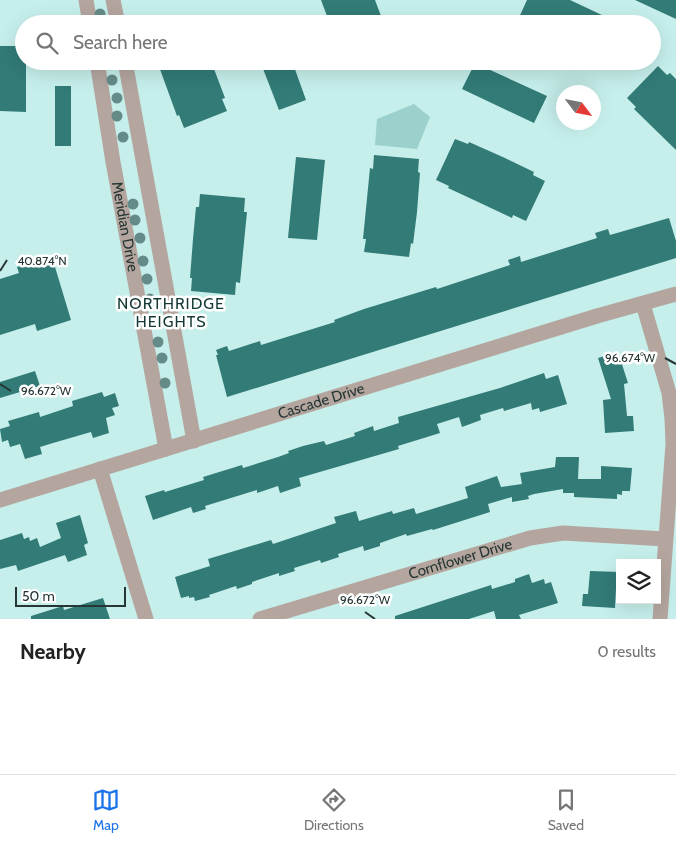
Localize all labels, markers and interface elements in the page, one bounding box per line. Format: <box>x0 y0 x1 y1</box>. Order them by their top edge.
search box <box>15 15 661 70</box>
icon: search <box>33 29 61 57</box>
text: Search here <box>73 31 167 54</box>
north arrow <box>556 85 601 130</box>
street label: Meridian Drive <box>108 180 142 274</box>
text: 40.874°N <box>17 253 67 268</box>
district label: NORTHRIDGE HEIGHTS <box>117 294 225 331</box>
text: 96.674°W <box>605 350 656 365</box>
street label: Cascade Drive <box>276 379 367 423</box>
text: 96.672°W <box>21 383 72 398</box>
street label: Cornflower Drive <box>406 535 514 583</box>
map controls <box>616 559 661 604</box>
button: layers <box>616 559 661 604</box>
scale bar <box>15 584 126 607</box>
text: 50 m <box>22 587 55 605</box>
text: 96.672°W <box>340 592 391 607</box>
text: Nearby <box>20 639 86 664</box>
text: 0 results <box>597 642 656 661</box>
tab: Map <box>92 786 120 834</box>
tab: Directions <box>304 786 364 834</box>
tab: Saved <box>548 786 584 834</box>

